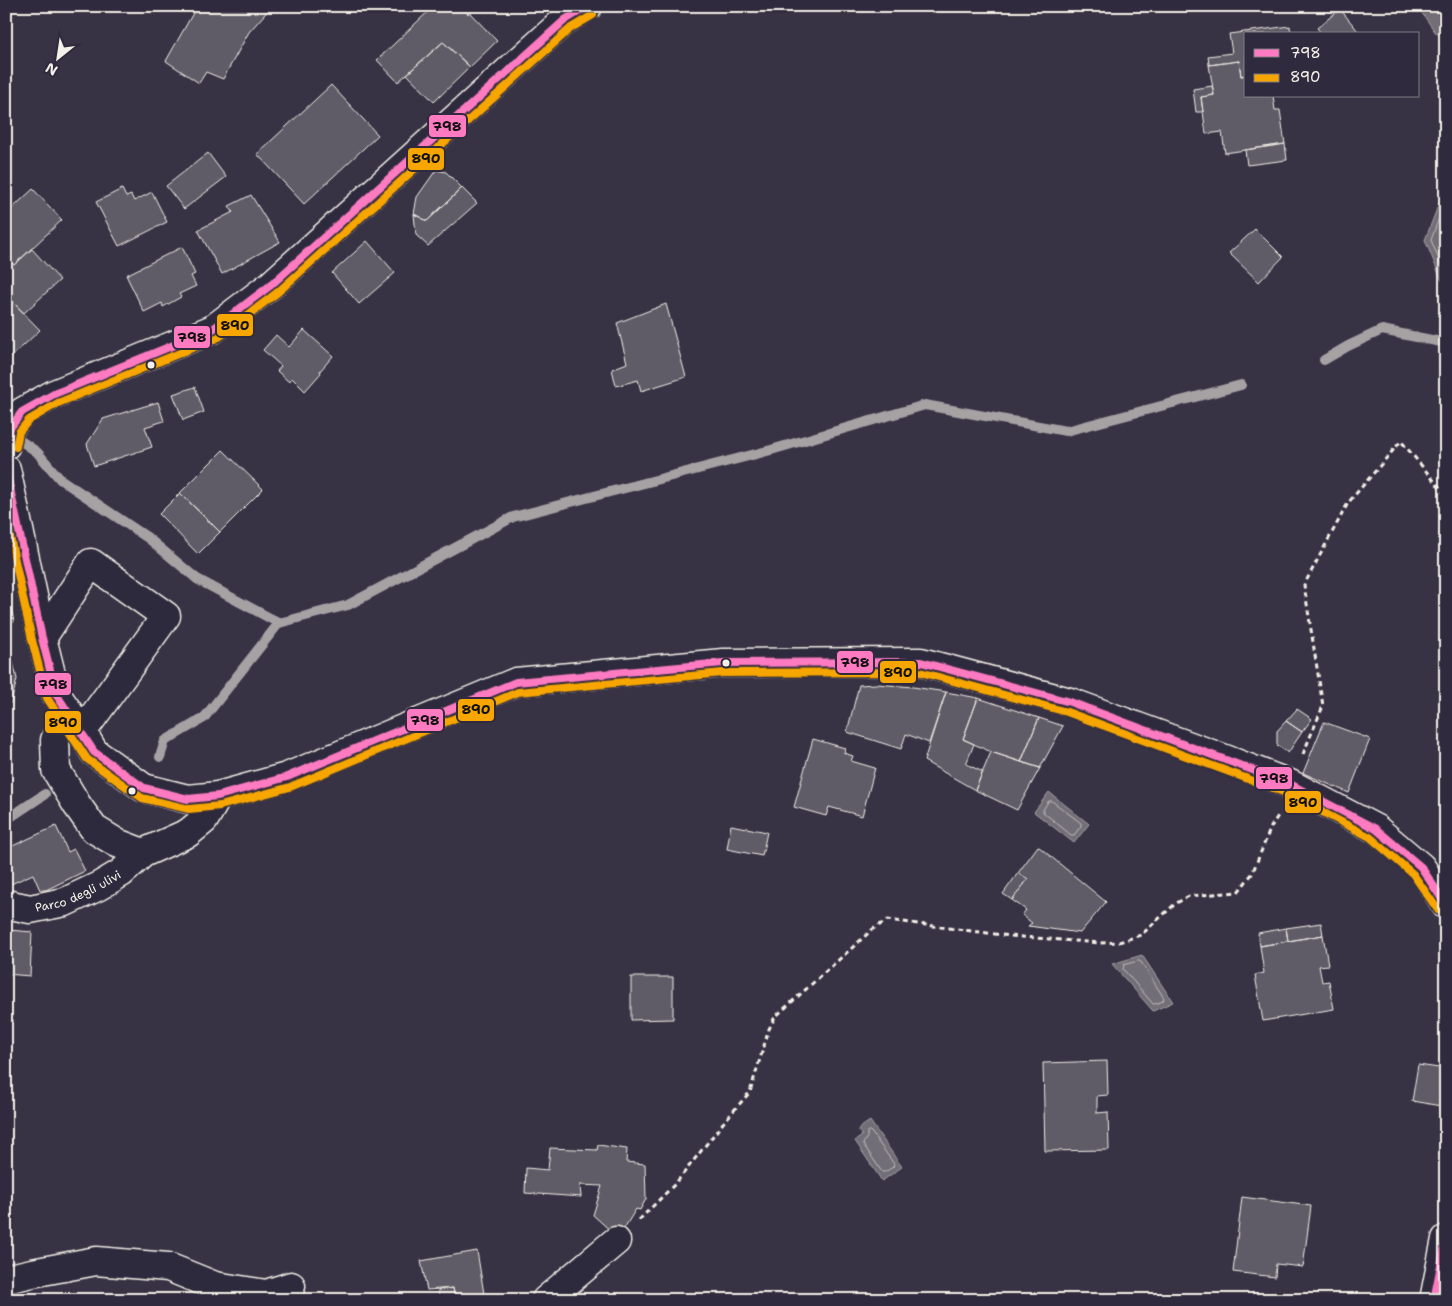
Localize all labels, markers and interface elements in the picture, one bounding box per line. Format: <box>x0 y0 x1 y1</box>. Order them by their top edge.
north arrow <box>32 32 82 82</box>
legend <box>1244 32 1420 98</box>
text: 798 <box>1290 43 1321 63</box>
text: N <box>42 59 61 80</box>
text: 890 <box>1290 67 1321 87</box>
line badge: 798 <box>428 114 467 138</box>
text: 798 <box>432 117 462 135</box>
line badge: 890 <box>407 147 445 171</box>
text: 890 <box>411 149 441 167</box>
line badge: 890 <box>216 313 254 337</box>
text: 890 <box>220 316 250 334</box>
line badge: 798 <box>173 325 211 349</box>
text: 798 <box>177 328 207 346</box>
unlabelled marker <box>146 360 156 370</box>
line badge: 798 <box>836 650 874 674</box>
text: 798 <box>840 653 870 671</box>
unlabelled marker <box>721 658 731 668</box>
line badge: 890 <box>879 660 917 684</box>
text: 890 <box>883 663 913 681</box>
line badge: 798 <box>34 672 72 696</box>
text: 798 <box>38 675 68 693</box>
line badge: 890 <box>457 698 495 722</box>
text: 890 <box>461 700 491 718</box>
line badge: 798 <box>406 708 444 732</box>
line badge: 890 <box>44 710 82 734</box>
text: 798 <box>410 711 440 729</box>
text: 890 <box>48 713 78 731</box>
line badge: 798 <box>1255 766 1293 790</box>
text: 798 <box>1259 769 1289 787</box>
unlabelled marker <box>127 786 137 796</box>
line badge: 890 <box>1284 790 1322 814</box>
text: 890 <box>1288 793 1318 811</box>
street label: Parco degli ulivi <box>34 867 124 916</box>

